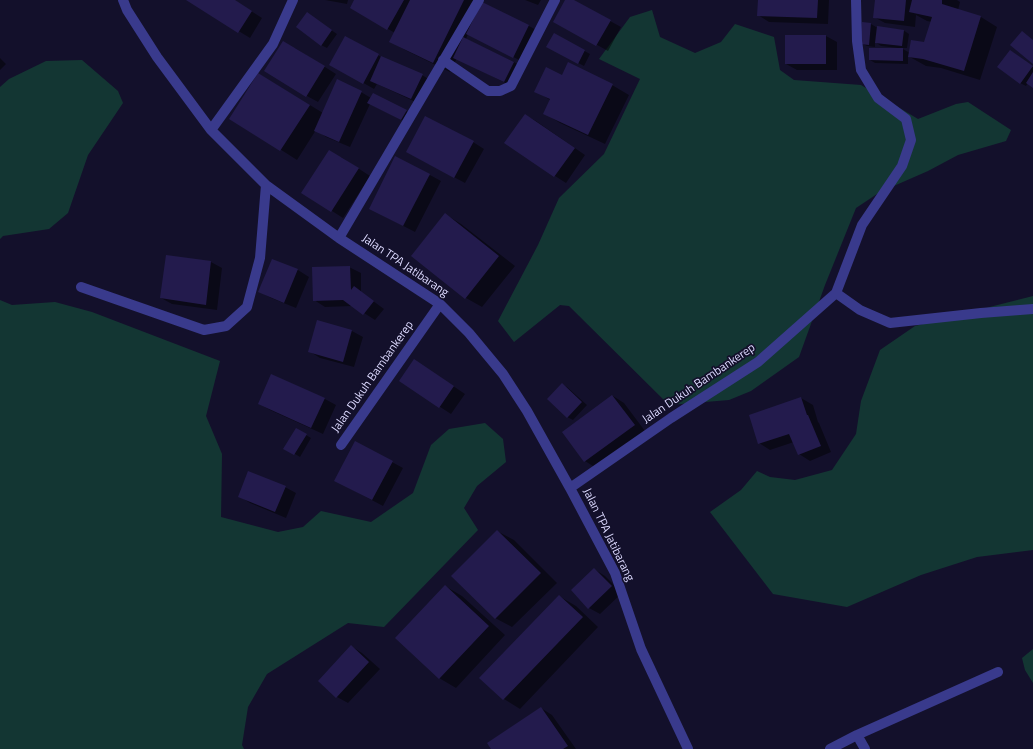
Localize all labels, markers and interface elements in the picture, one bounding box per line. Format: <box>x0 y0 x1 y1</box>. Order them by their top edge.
street label: Jalan TPA Jatibarang <box>359 232 451 300</box>
street label: Jalan Dukuh Bambankerep <box>329 318 417 436</box>
street label: Jalan Dukuh Bambankerep <box>640 341 758 427</box>
street label: Jalan TPA Jatibarang <box>579 486 637 584</box>

